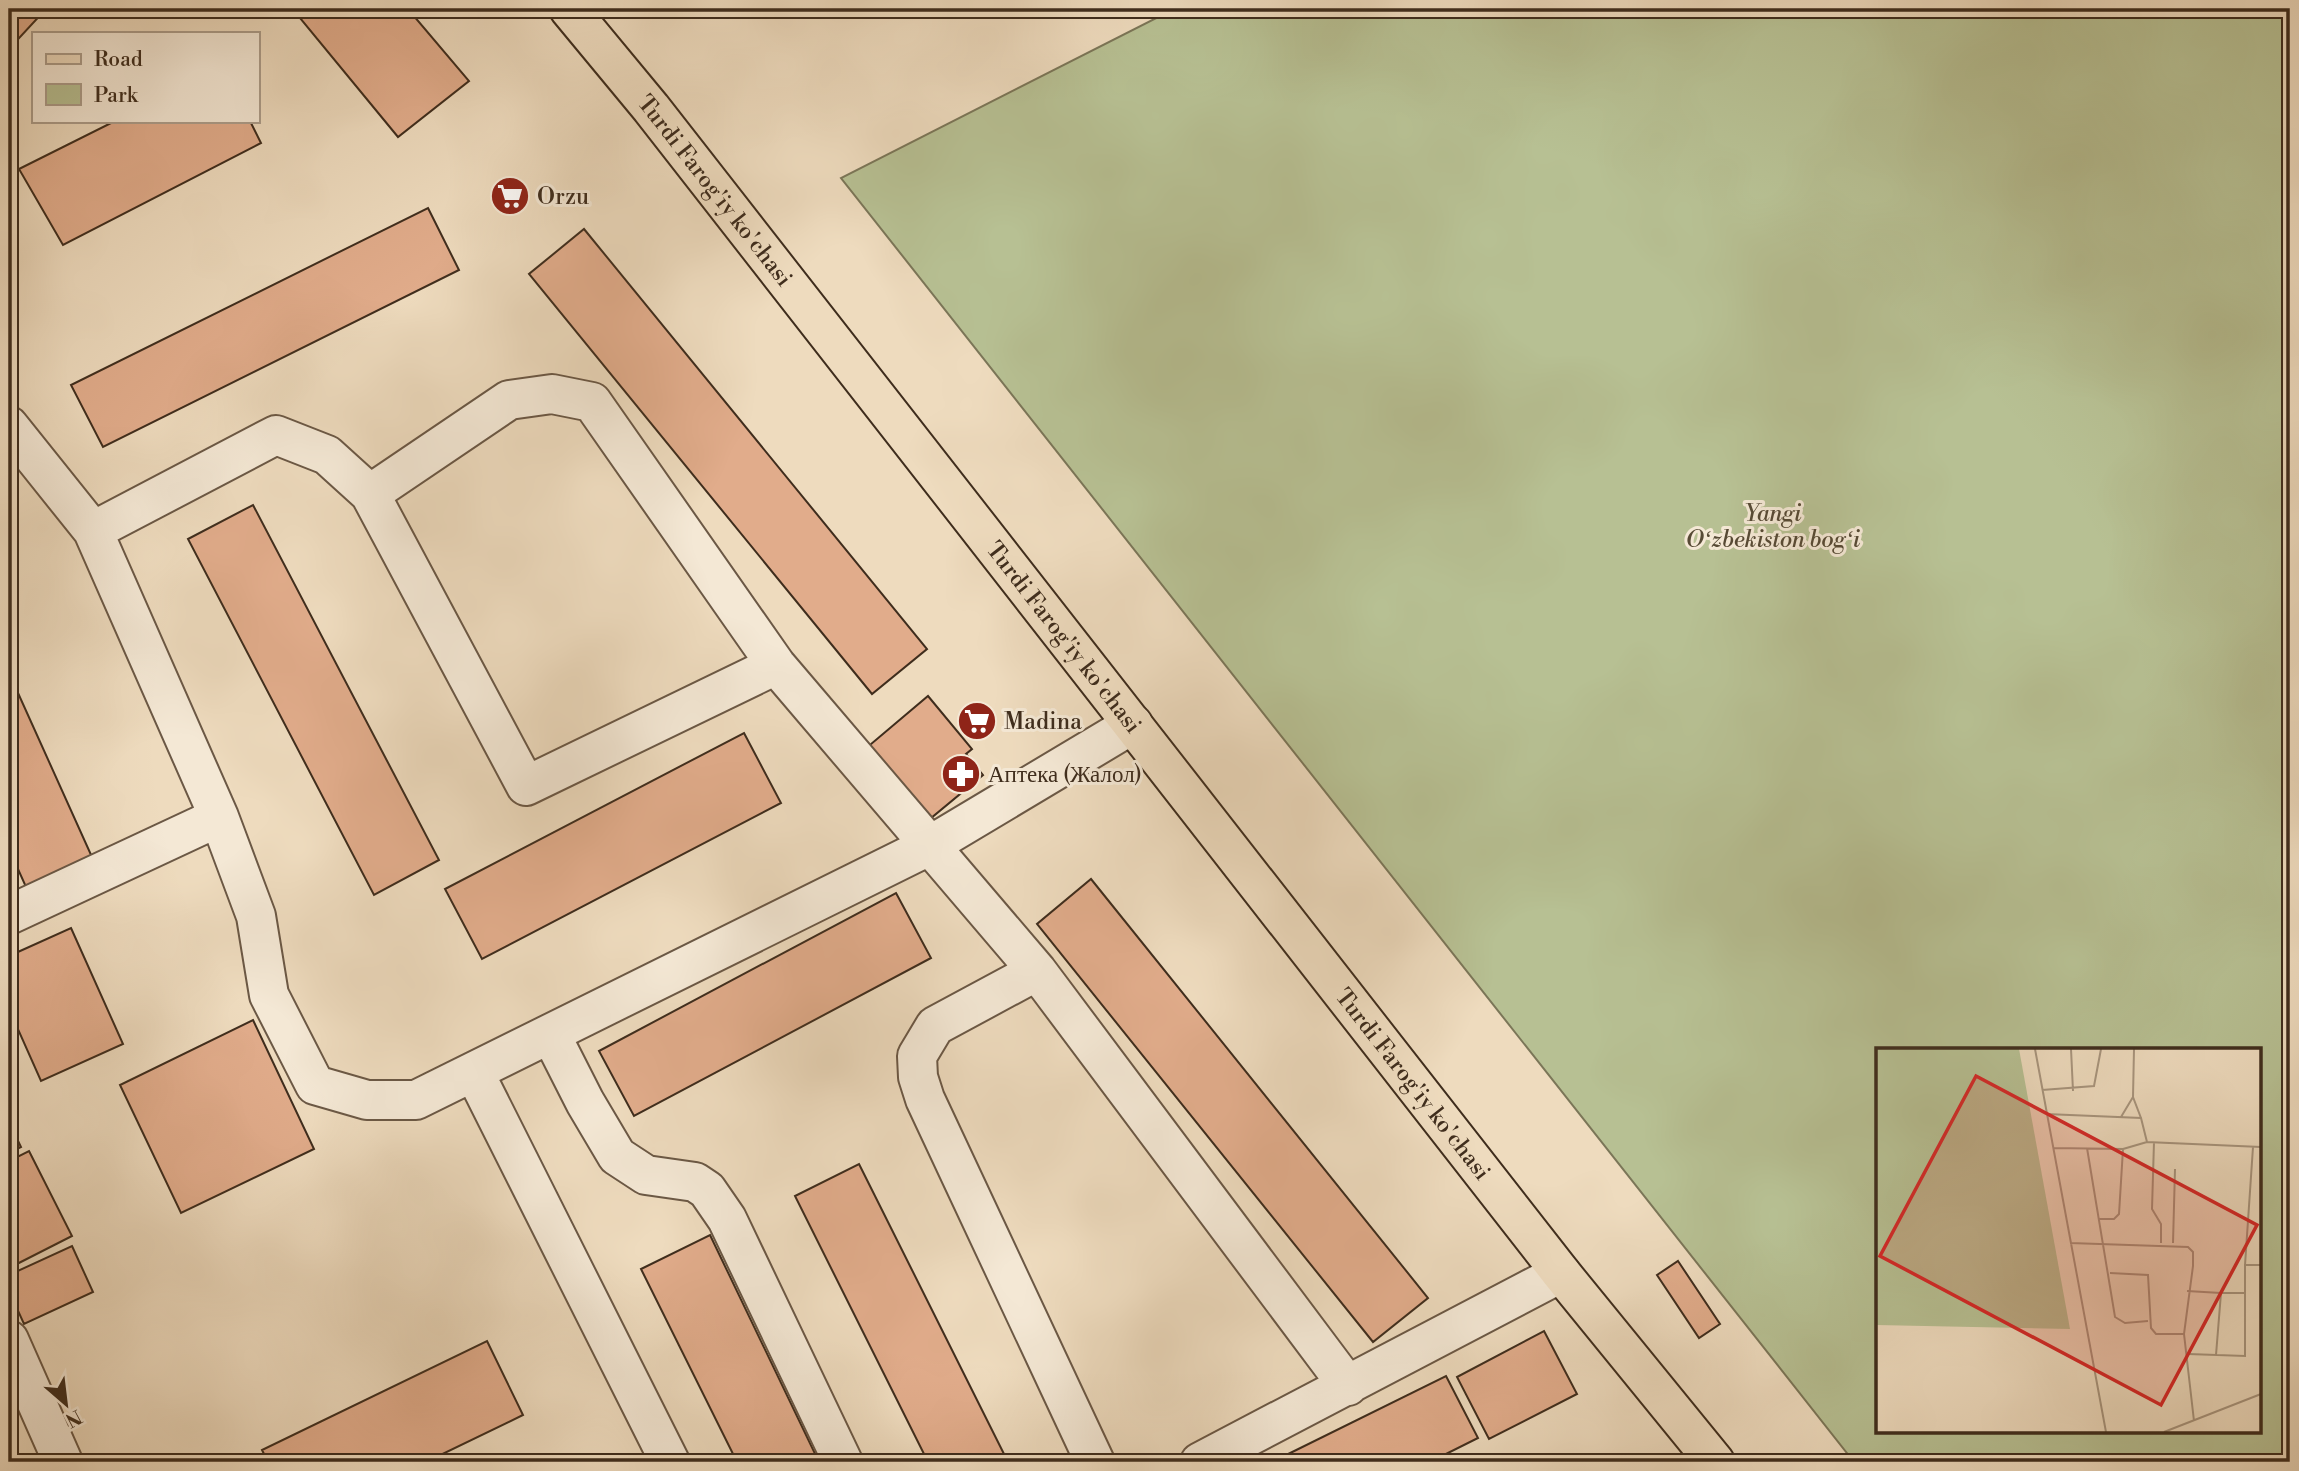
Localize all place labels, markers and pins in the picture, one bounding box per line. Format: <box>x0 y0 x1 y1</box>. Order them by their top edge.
supermarket icon: Orzu <box>489 175 531 217</box>
place label: Orzu <box>537 183 589 211</box>
supermarket icon: Madina <box>956 700 998 742</box>
place label: Madina <box>1004 708 1082 736</box>
pharmacy icon: Аптека (Жалол) <box>940 753 982 795</box>
place label: Аптека (Жалол) <box>988 761 1142 789</box>

